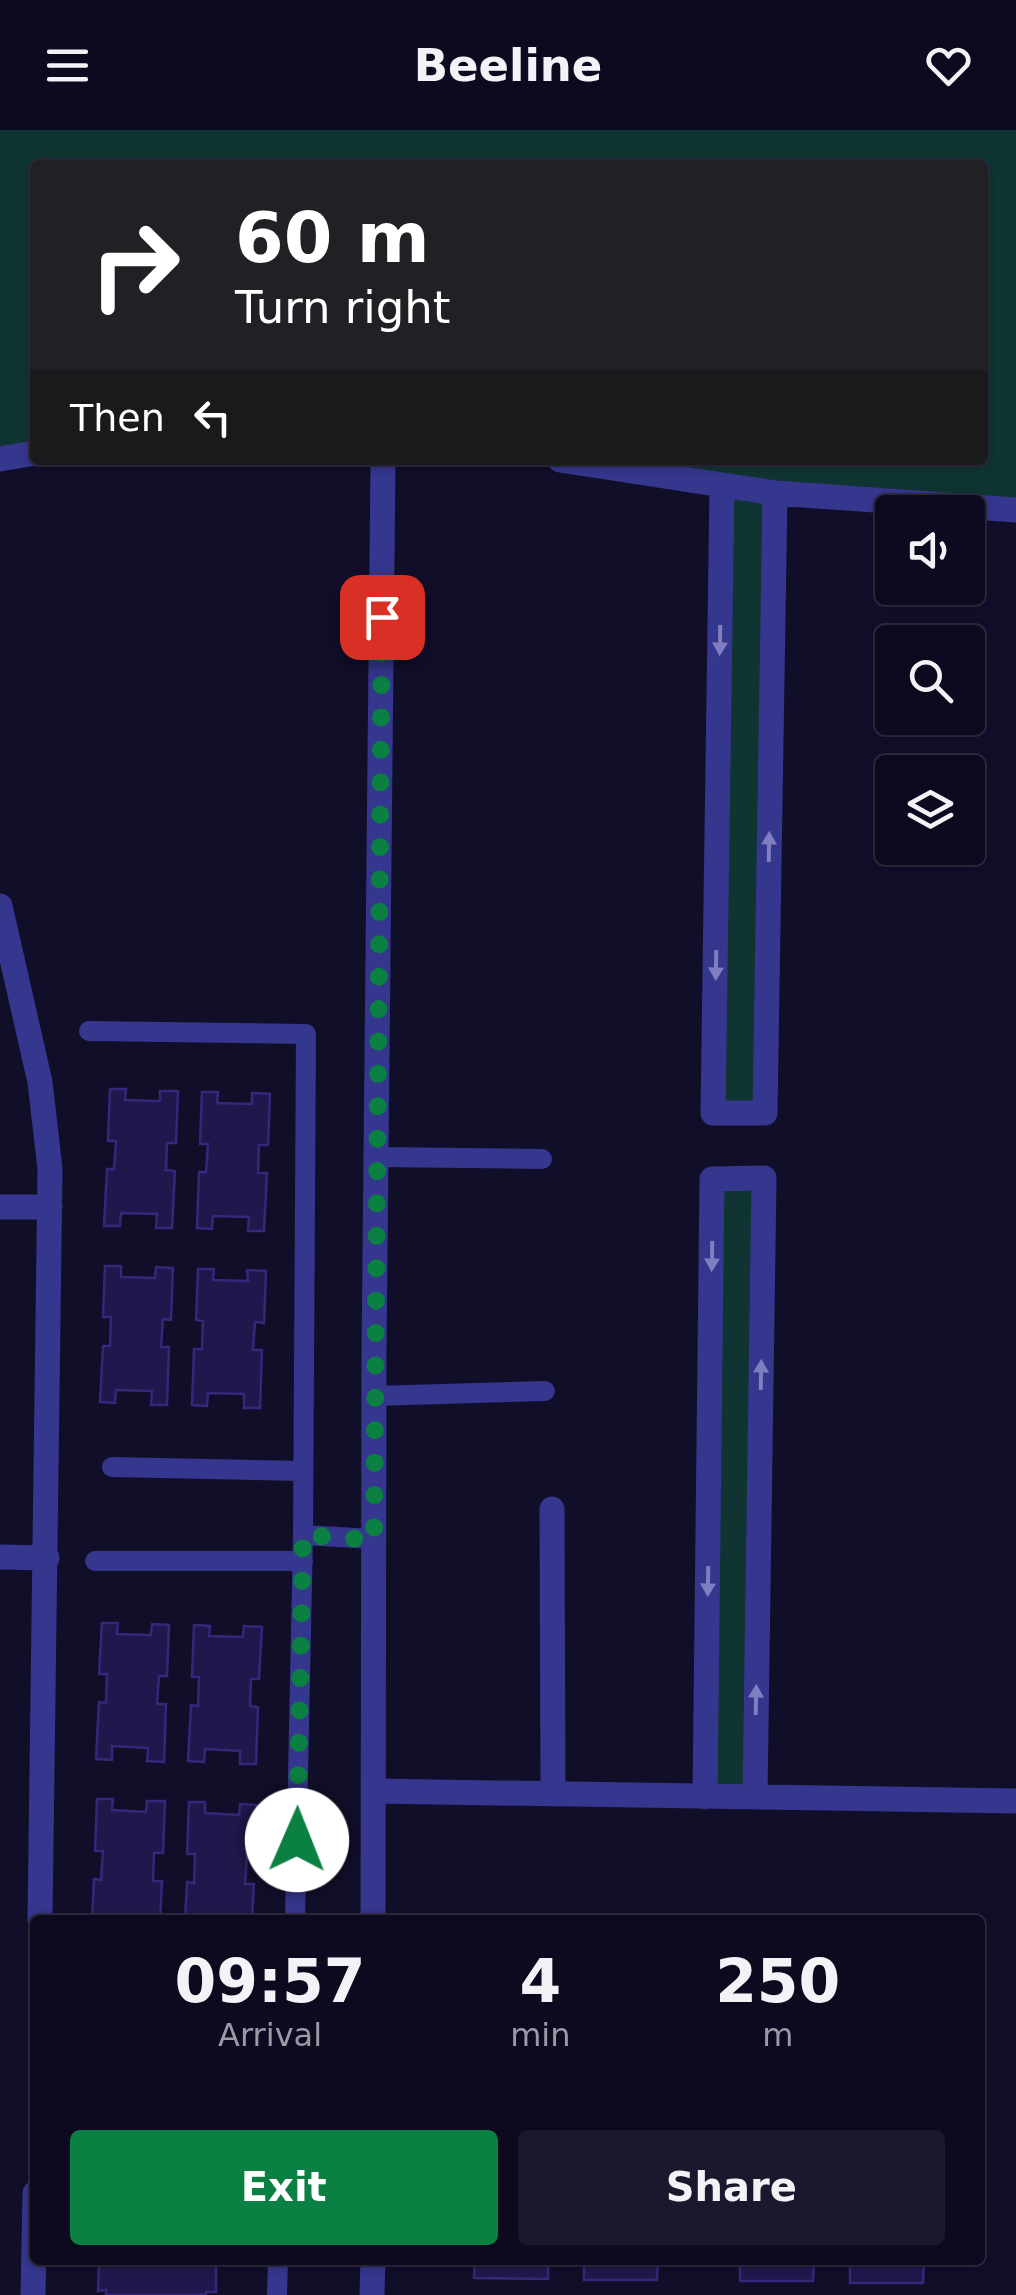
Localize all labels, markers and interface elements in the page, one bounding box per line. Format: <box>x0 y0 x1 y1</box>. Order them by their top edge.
icon: menu <box>40 38 95 93</box>
icon: heart <box>921 38 976 93</box>
text: Beeline <box>414 39 602 92</box>
text: 60 m <box>235 197 430 279</box>
icon: right <box>70 200 200 330</box>
text: Turn right <box>235 281 450 334</box>
icon: left <box>185 390 240 445</box>
text: Then <box>70 396 165 440</box>
map controls <box>875 495 985 865</box>
button: sound <box>875 495 985 605</box>
pin <box>340 575 425 660</box>
icon: arrive <box>355 590 410 645</box>
one-way arrow <box>712 625 728 657</box>
button: search <box>875 625 985 735</box>
button: layers <box>875 755 985 865</box>
one-way arrow <box>762 830 778 862</box>
one-way arrow <box>707 950 723 982</box>
one-way arrow <box>703 1241 719 1273</box>
one-way arrow <box>753 1358 769 1390</box>
one-way arrow <box>699 1566 715 1598</box>
one-way arrow <box>749 1683 765 1715</box>
position arrow <box>245 1788 349 1892</box>
text: 09:57 <box>175 1946 366 2016</box>
text: 4 <box>519 1946 561 2016</box>
text: 250 <box>715 1946 840 2016</box>
text: Arrival <box>218 2016 322 2054</box>
text: min <box>510 2016 571 2054</box>
text: m <box>762 2016 793 2054</box>
button: Exit <box>70 2130 498 2245</box>
button: Share <box>518 2130 945 2245</box>

